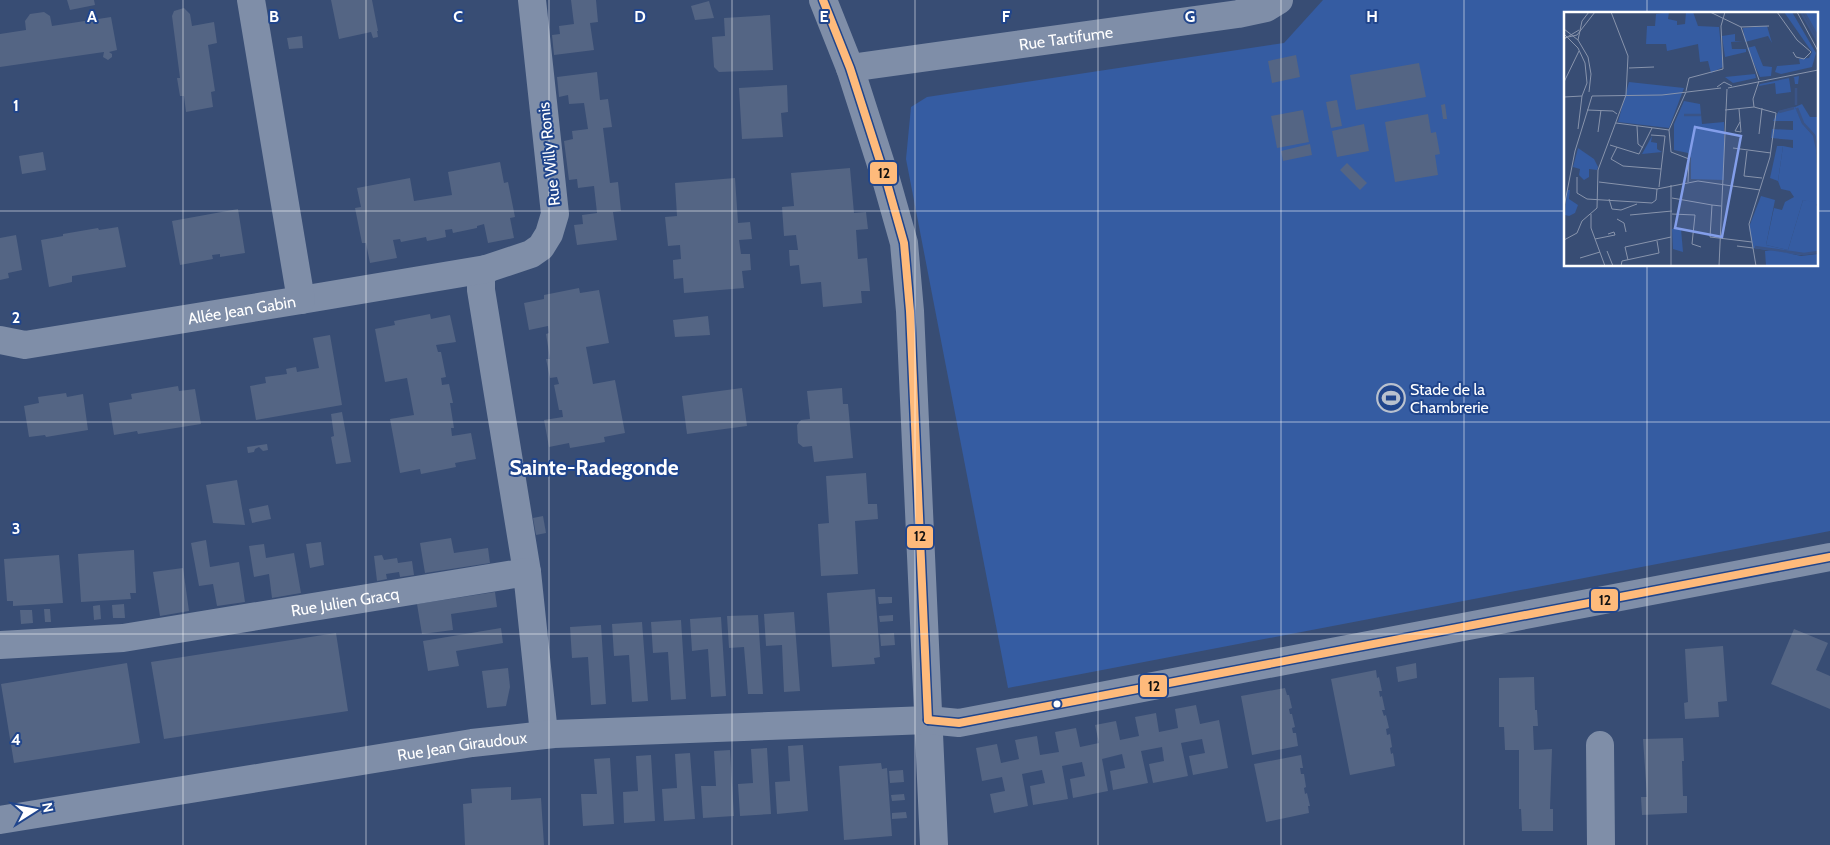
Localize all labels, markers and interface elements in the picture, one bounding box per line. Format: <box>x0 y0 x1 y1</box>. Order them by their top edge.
text: A <box>87 7 97 26</box>
text: B <box>269 7 279 26</box>
text: C <box>453 7 463 26</box>
text: D <box>634 7 646 26</box>
text: E <box>819 7 829 26</box>
text: F <box>1002 7 1011 26</box>
text: G <box>1185 7 1195 26</box>
text: H <box>1366 7 1378 26</box>
inset map <box>1564 12 1818 266</box>
street label: Rue Tartifume <box>1018 22 1114 54</box>
text: 1 <box>13 96 19 115</box>
street label: Rue Willy Ronis <box>534 101 564 207</box>
line badge: 12 <box>869 161 898 185</box>
text: 12 <box>878 164 890 182</box>
street label: Allée Jean Gabin <box>186 292 297 328</box>
text: 2 <box>12 308 20 327</box>
place label: Stade de la Chambrerie <box>1410 380 1489 417</box>
sports icon: Stade de la Chambrerie <box>1376 383 1406 413</box>
district label: Sainte-Radegonde <box>509 455 679 480</box>
text: 3 <box>12 519 20 538</box>
line badge: 12 <box>906 525 934 549</box>
text: 12 <box>914 527 926 545</box>
street label: Rue Julien Gracq <box>289 584 400 620</box>
line badge: 12 <box>1590 588 1619 612</box>
text: 12 <box>1599 591 1611 609</box>
line badge: 12 <box>1139 674 1168 698</box>
text: 12 <box>1148 677 1160 695</box>
unlabelled marker <box>1052 699 1062 709</box>
street label: Rue Jean Giraudoux <box>396 727 528 765</box>
text: 4 <box>11 730 21 749</box>
north arrow <box>10 785 60 835</box>
text: N <box>38 801 58 814</box>

